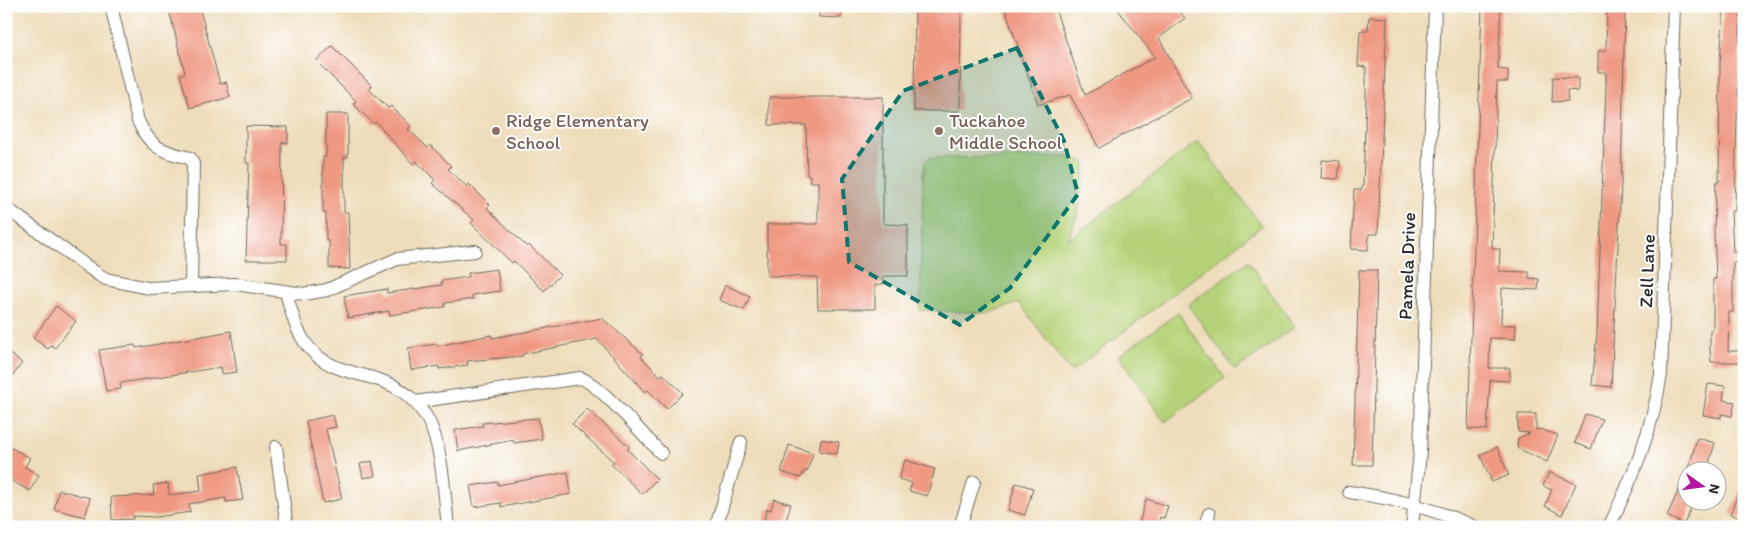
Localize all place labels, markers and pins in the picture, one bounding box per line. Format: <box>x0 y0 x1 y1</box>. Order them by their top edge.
place label: Ridge Elementary School <box>506 109 649 154</box>
place label: Tuckahoe Middle School <box>949 109 1063 154</box>
marker: Ridge Elementary School <box>490 125 502 137</box>
marker: Tuckahoe Middle School <box>933 125 945 137</box>

